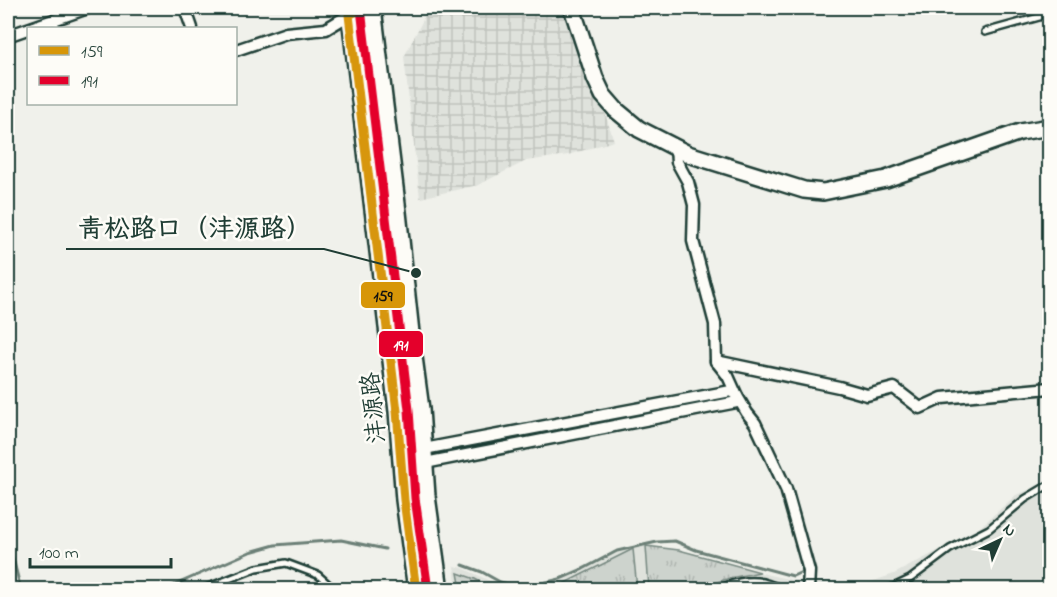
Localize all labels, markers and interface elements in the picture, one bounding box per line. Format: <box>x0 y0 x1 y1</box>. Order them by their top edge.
legend <box>27 27 237 105</box>
text: 159 <box>81 40 103 66</box>
text: 191 <box>81 70 98 96</box>
callout: 青松路口（沣源路） <box>66 205 324 249</box>
text: 青松路口（沣源路） <box>78 212 312 250</box>
line badge: 159 <box>360 281 406 309</box>
text: 159 <box>373 285 393 309</box>
line badge: 191 <box>378 330 424 358</box>
text: 191 <box>394 334 409 358</box>
street label: 沣源路 <box>354 370 397 445</box>
north arrow <box>970 510 1030 570</box>
text: N <box>997 518 1021 543</box>
scale bar <box>30 531 171 569</box>
text: 100 m <box>39 541 79 567</box>

